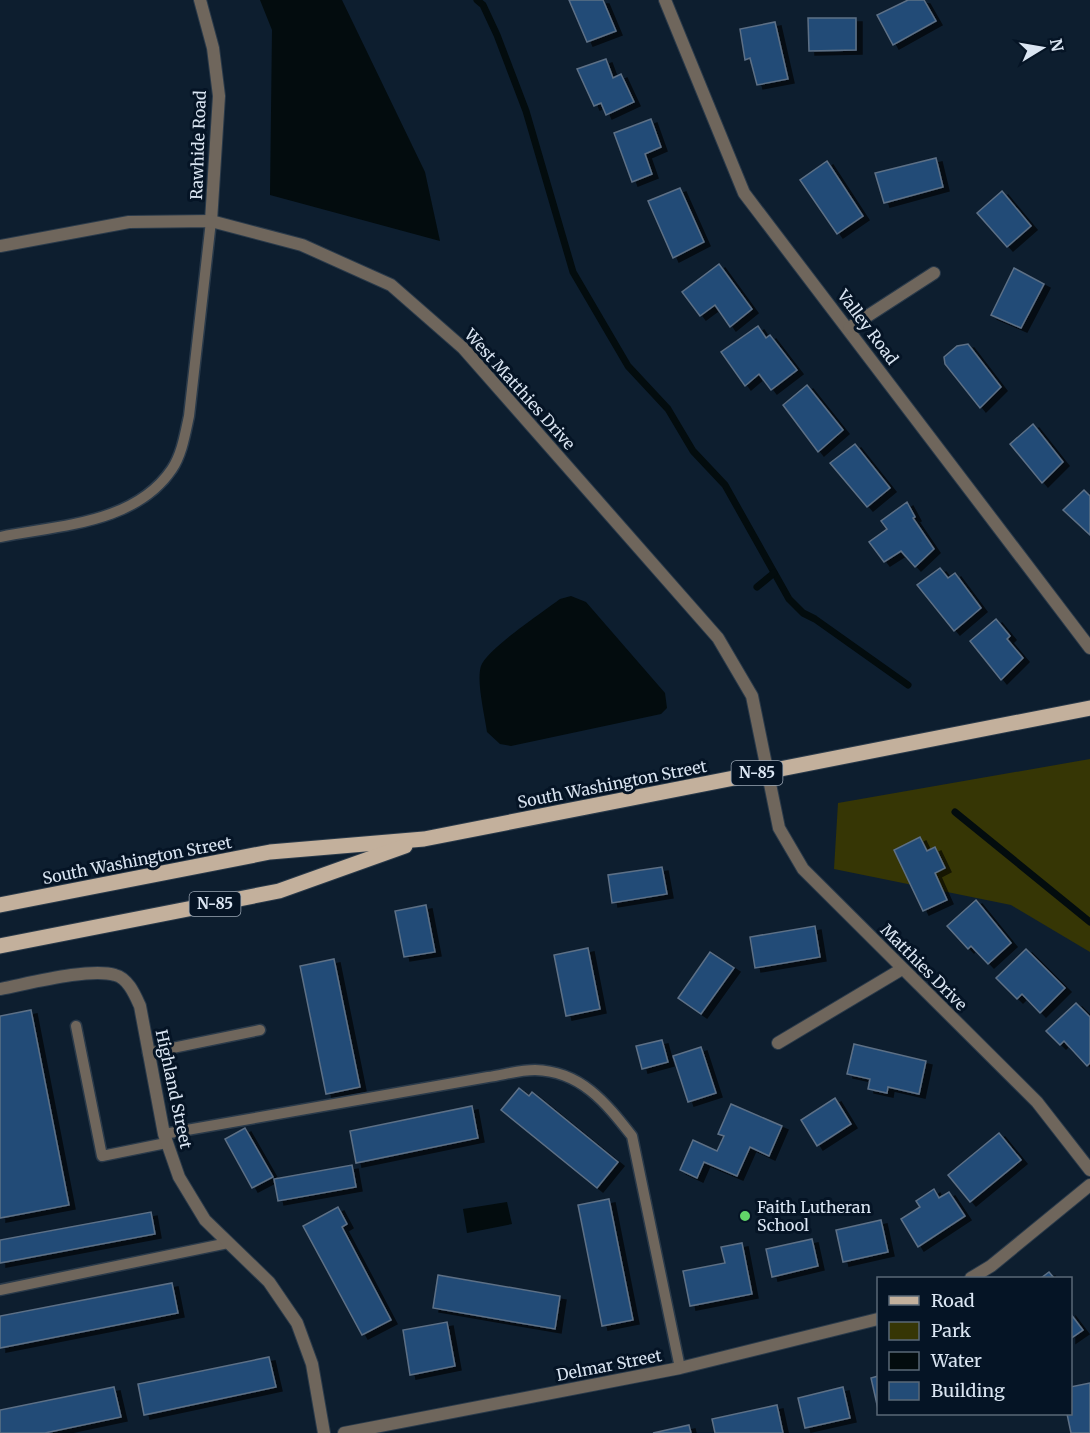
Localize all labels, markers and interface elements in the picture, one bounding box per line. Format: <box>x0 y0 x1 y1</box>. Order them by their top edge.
north arrow <box>1012 18 1072 78</box>
text: N <box>1046 37 1068 54</box>
street label: Rawhide Road <box>186 90 210 200</box>
street label: Valley Road <box>833 285 903 369</box>
street label: West Matthies Drive <box>460 324 580 454</box>
street label: South Washington Street <box>516 756 709 812</box>
road number: N-85 <box>732 761 783 785</box>
street label: South Washington Street <box>41 832 234 888</box>
road number: N-85 <box>190 892 240 916</box>
street label: Matthies Drive <box>877 920 971 1014</box>
street label: Highland Street <box>152 1028 197 1151</box>
place label: Faith Lutheran School <box>757 1197 871 1235</box>
marker: Faith Lutheran School <box>738 1209 752 1223</box>
legend <box>877 1277 1072 1415</box>
text: Road <box>931 1289 975 1312</box>
text: Park <box>931 1319 972 1342</box>
street label: Delmar Street <box>555 1345 664 1385</box>
text: Water <box>930 1349 982 1372</box>
text: Building <box>931 1379 1005 1402</box>

